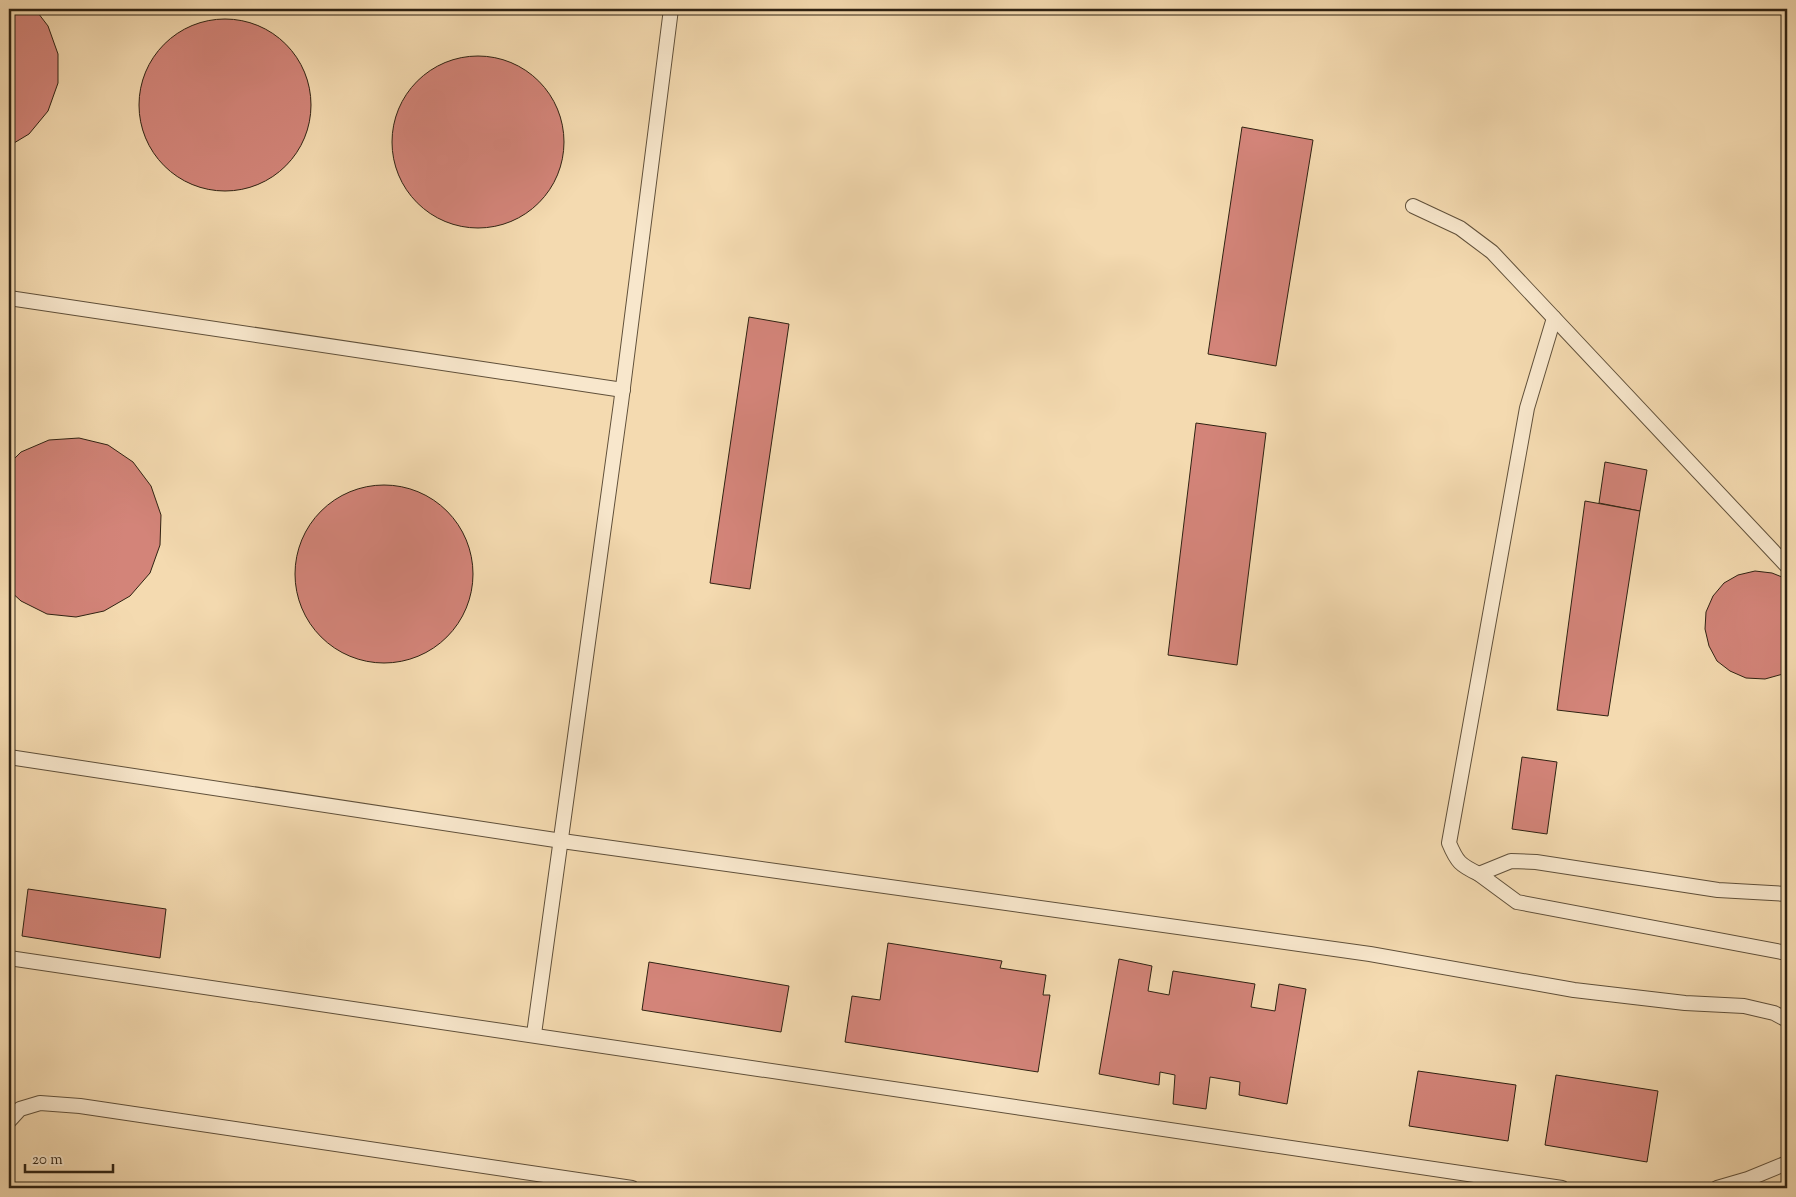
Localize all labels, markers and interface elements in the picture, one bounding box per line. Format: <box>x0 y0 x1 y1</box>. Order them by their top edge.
scale bar <box>25 1142 112 1174</box>
text: 20 m <box>32 1150 63 1171</box>

